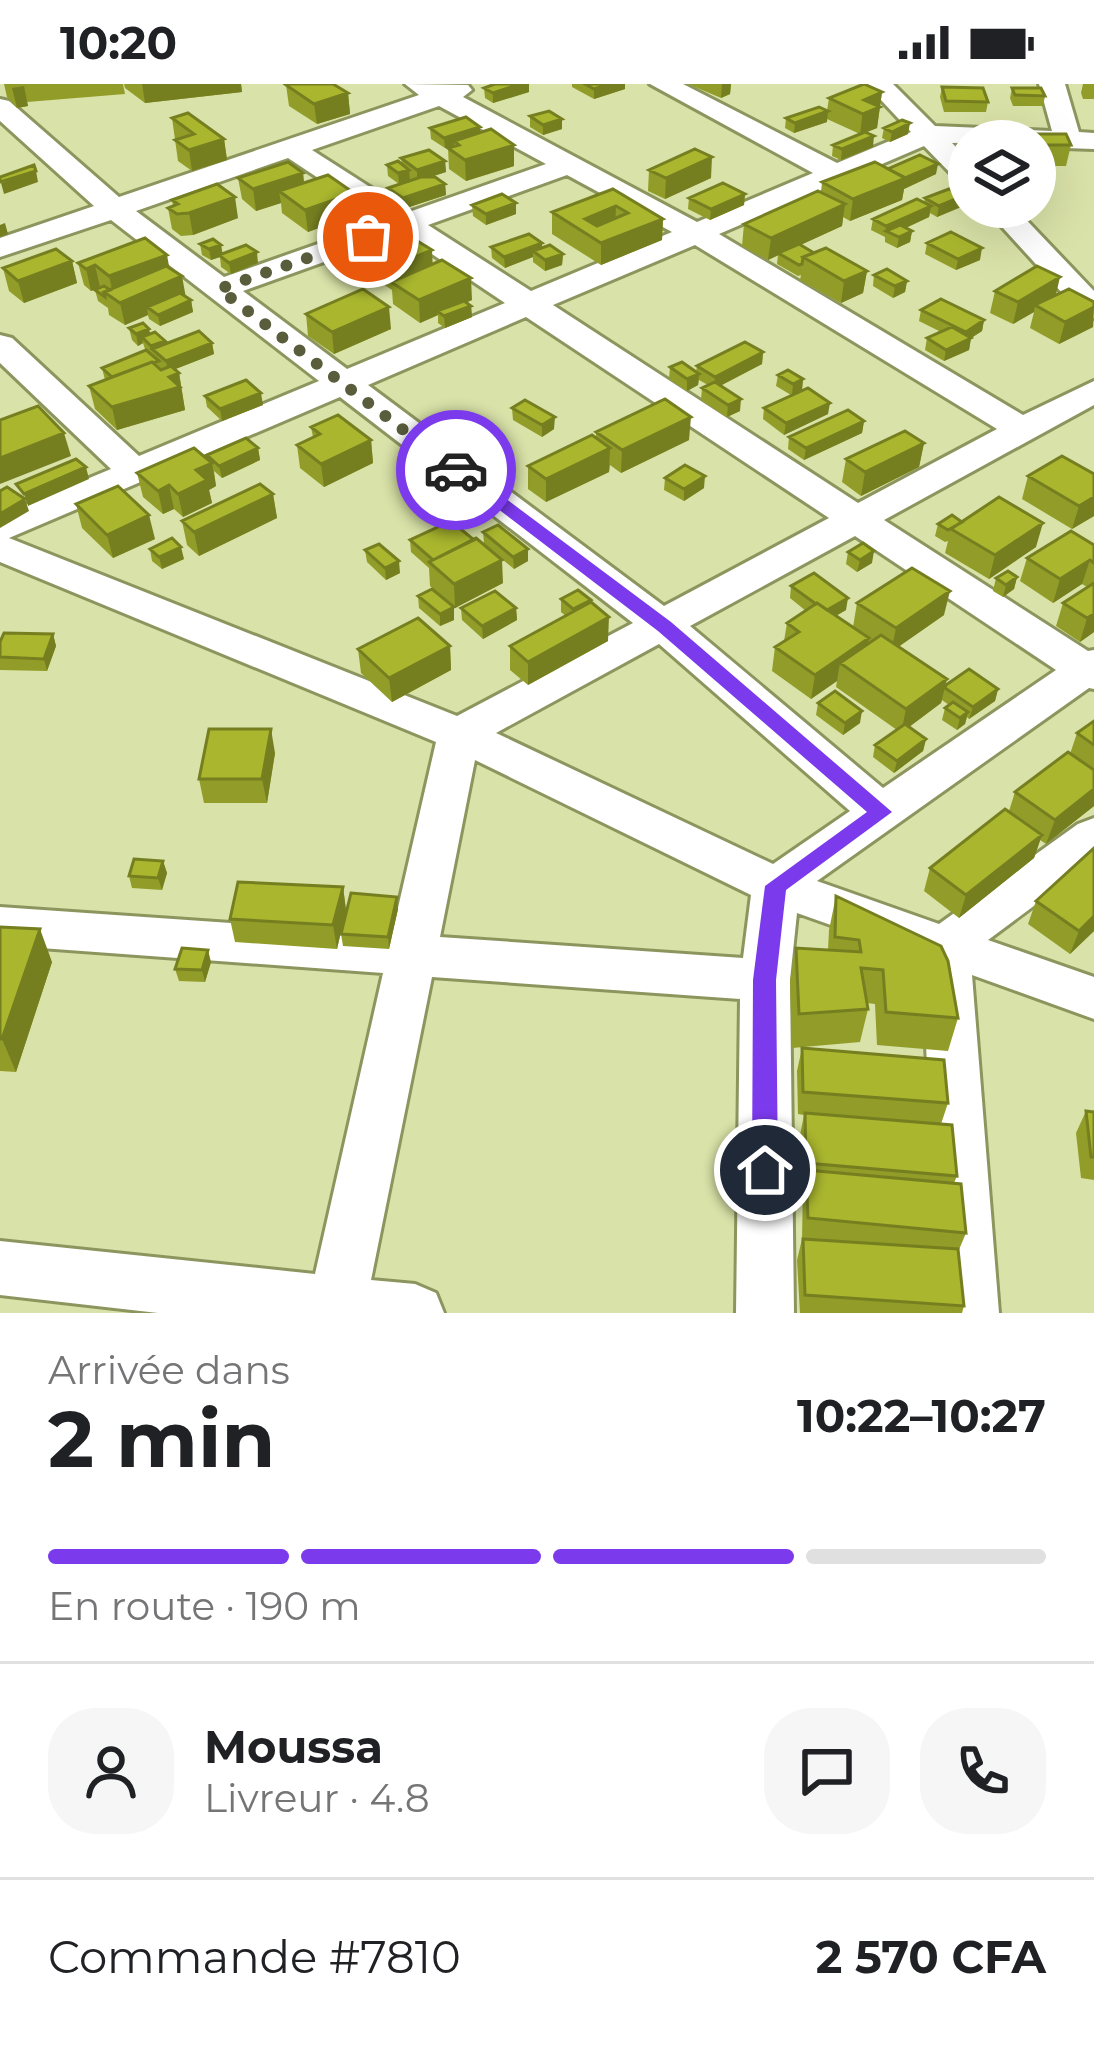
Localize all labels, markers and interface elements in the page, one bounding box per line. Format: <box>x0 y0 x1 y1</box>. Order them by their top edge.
text: 10:20 <box>60 15 177 70</box>
map controls <box>948 120 1056 228</box>
button: layers <box>948 120 1056 228</box>
pin <box>317 186 419 288</box>
icon: bag <box>335 204 401 270</box>
courier <box>396 410 516 530</box>
icon: car <box>423 437 489 503</box>
pin <box>714 1119 816 1221</box>
icon: home <box>732 1137 798 1203</box>
text: Arrivée dans <box>48 1346 290 1394</box>
text: 10:22–10:27 <box>797 1388 1046 1443</box>
text: 2 min <box>48 1391 275 1487</box>
text: En route · 190 m <box>48 1582 361 1630</box>
button: person <box>48 1708 174 1834</box>
button: chat <box>764 1708 890 1834</box>
button: phone <box>920 1708 1046 1834</box>
text: Moussa <box>204 1719 383 1774</box>
text: Livreur · 4.8 <box>204 1774 430 1822</box>
text: Commande #7810 <box>48 1929 461 1984</box>
text: 2 570 CFA <box>816 1929 1046 1984</box>

